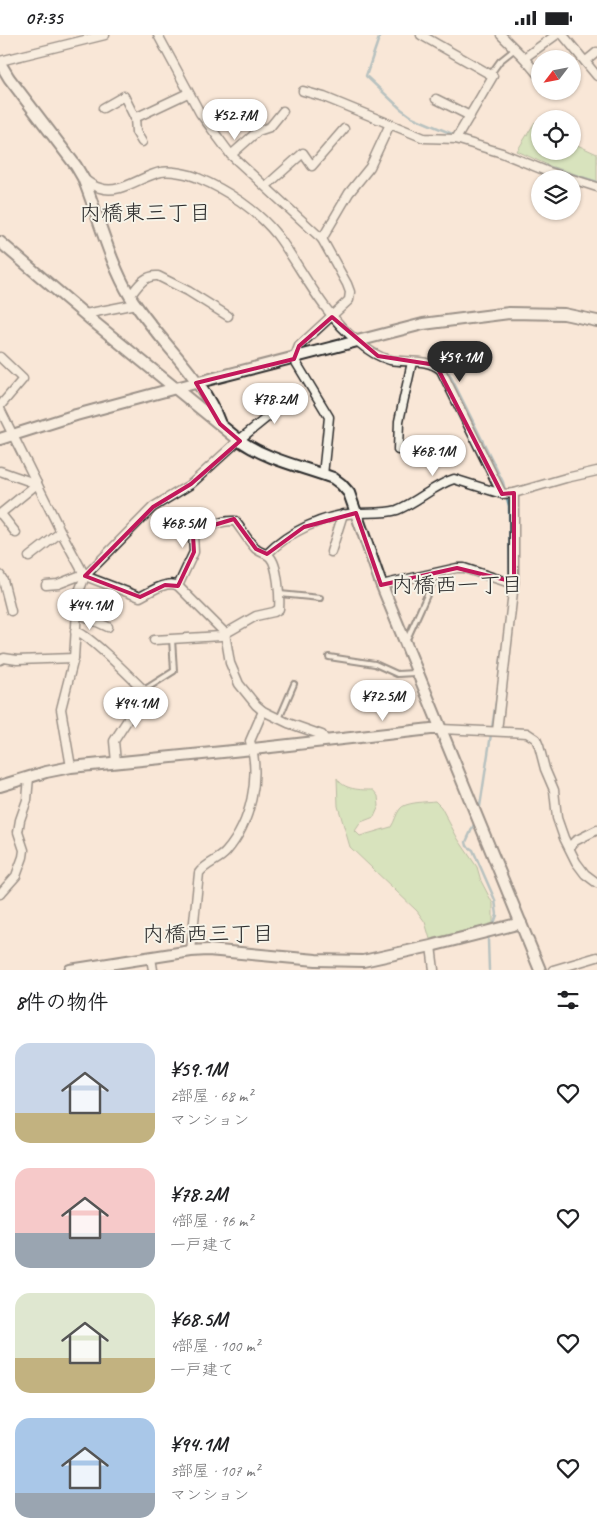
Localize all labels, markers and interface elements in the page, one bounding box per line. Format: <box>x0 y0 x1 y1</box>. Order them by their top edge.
text: 07:35 <box>25 6 63 30</box>
north arrow <box>531 50 581 100</box>
map controls <box>531 50 581 220</box>
pin: ¥52.7M <box>194 99 276 141</box>
text: ¥52.7M <box>213 105 257 125</box>
button: locate <box>531 110 581 160</box>
button: layers <box>531 170 581 220</box>
district label: 内橋東三丁目 <box>79 199 211 227</box>
pin: ¥59.1M <box>419 341 501 383</box>
text: ¥59.1M <box>438 347 482 367</box>
pin: ¥78.2M <box>234 383 316 425</box>
text: ¥78.2M <box>253 389 297 409</box>
pin: ¥68.1M <box>392 435 474 477</box>
text: ¥68.1M <box>411 441 455 461</box>
pin: ¥68.5M <box>142 507 224 549</box>
text: ¥68.5M <box>161 513 205 533</box>
district label: 内橋西一丁目 <box>391 571 523 599</box>
pin: ¥44.1M <box>49 589 131 631</box>
text: ¥44.1M <box>68 595 112 615</box>
pin: ¥72.5M <box>342 679 424 722</box>
text: ¥72.5M <box>361 686 405 706</box>
pin: ¥94.1M <box>95 687 177 729</box>
text: ¥94.1M <box>114 693 158 713</box>
district label: 内橋西三丁目 <box>142 920 274 948</box>
icon: filters <box>554 986 582 1014</box>
text: 8件の物件 <box>15 989 108 1015</box>
text: ¥59.1M <box>170 1056 227 1082</box>
icon: home <box>55 1063 115 1123</box>
icon: heart <box>554 1079 582 1107</box>
text: 2部屋 · 68 m² <box>170 1086 252 1106</box>
text: マンション <box>170 1110 249 1130</box>
text: ¥78.2M <box>170 1181 227 1207</box>
icon: home <box>55 1188 115 1248</box>
icon: heart <box>554 1204 582 1232</box>
text: 4部屋 · 96 m² <box>170 1211 252 1231</box>
text: 一戸建て <box>170 1235 234 1255</box>
text: ¥68.5M <box>170 1306 227 1332</box>
icon: home <box>55 1313 115 1373</box>
icon: heart <box>554 1329 582 1357</box>
text: 4部屋 · 100 m² <box>170 1336 260 1356</box>
text: 一戸建て <box>170 1360 234 1380</box>
text: ¥94.1M <box>170 1431 227 1457</box>
icon: home <box>55 1438 115 1498</box>
icon: heart <box>554 1454 582 1482</box>
text: 3部屋 · 107 m² <box>170 1461 260 1481</box>
text: マンション <box>170 1485 249 1505</box>

